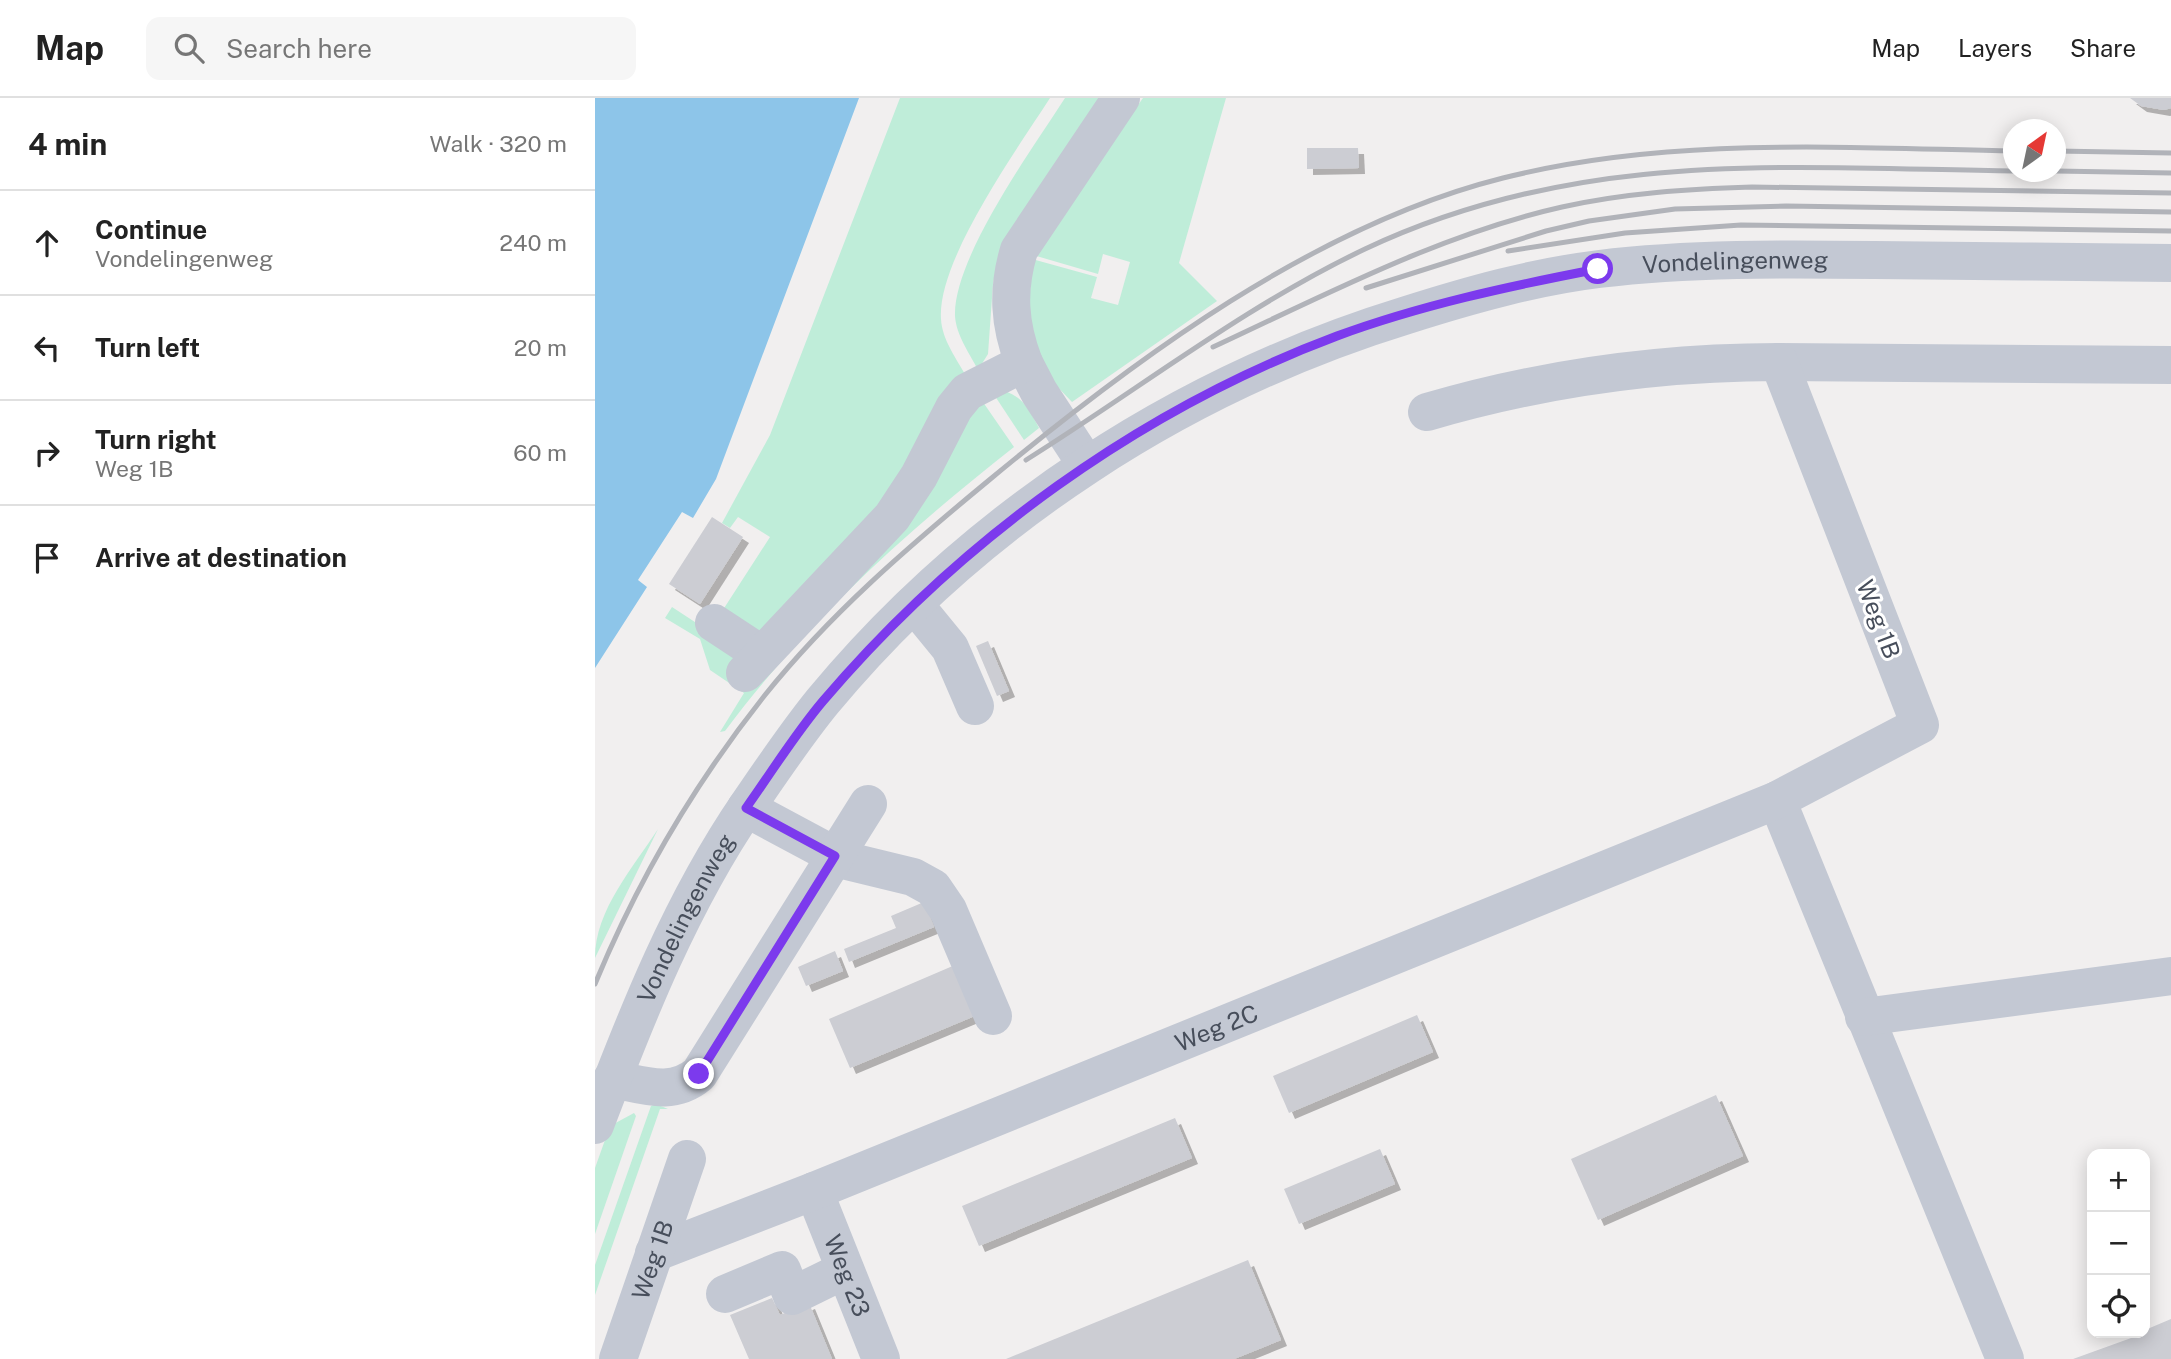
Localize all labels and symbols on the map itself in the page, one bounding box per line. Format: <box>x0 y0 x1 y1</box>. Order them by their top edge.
north arrow <box>2003 119 2066 182</box>
street label: Vondelingenweg <box>1641 245 1828 279</box>
route start <box>1582 253 1613 284</box>
street label: Weg 1B <box>1851 576 1907 662</box>
street label: Vondelingenweg <box>631 828 740 1007</box>
street label: Weg 2C <box>1171 998 1262 1057</box>
route end <box>683 1058 714 1089</box>
street label: Weg 1B <box>626 1216 679 1303</box>
street label: Weg 23 <box>819 1231 877 1320</box>

